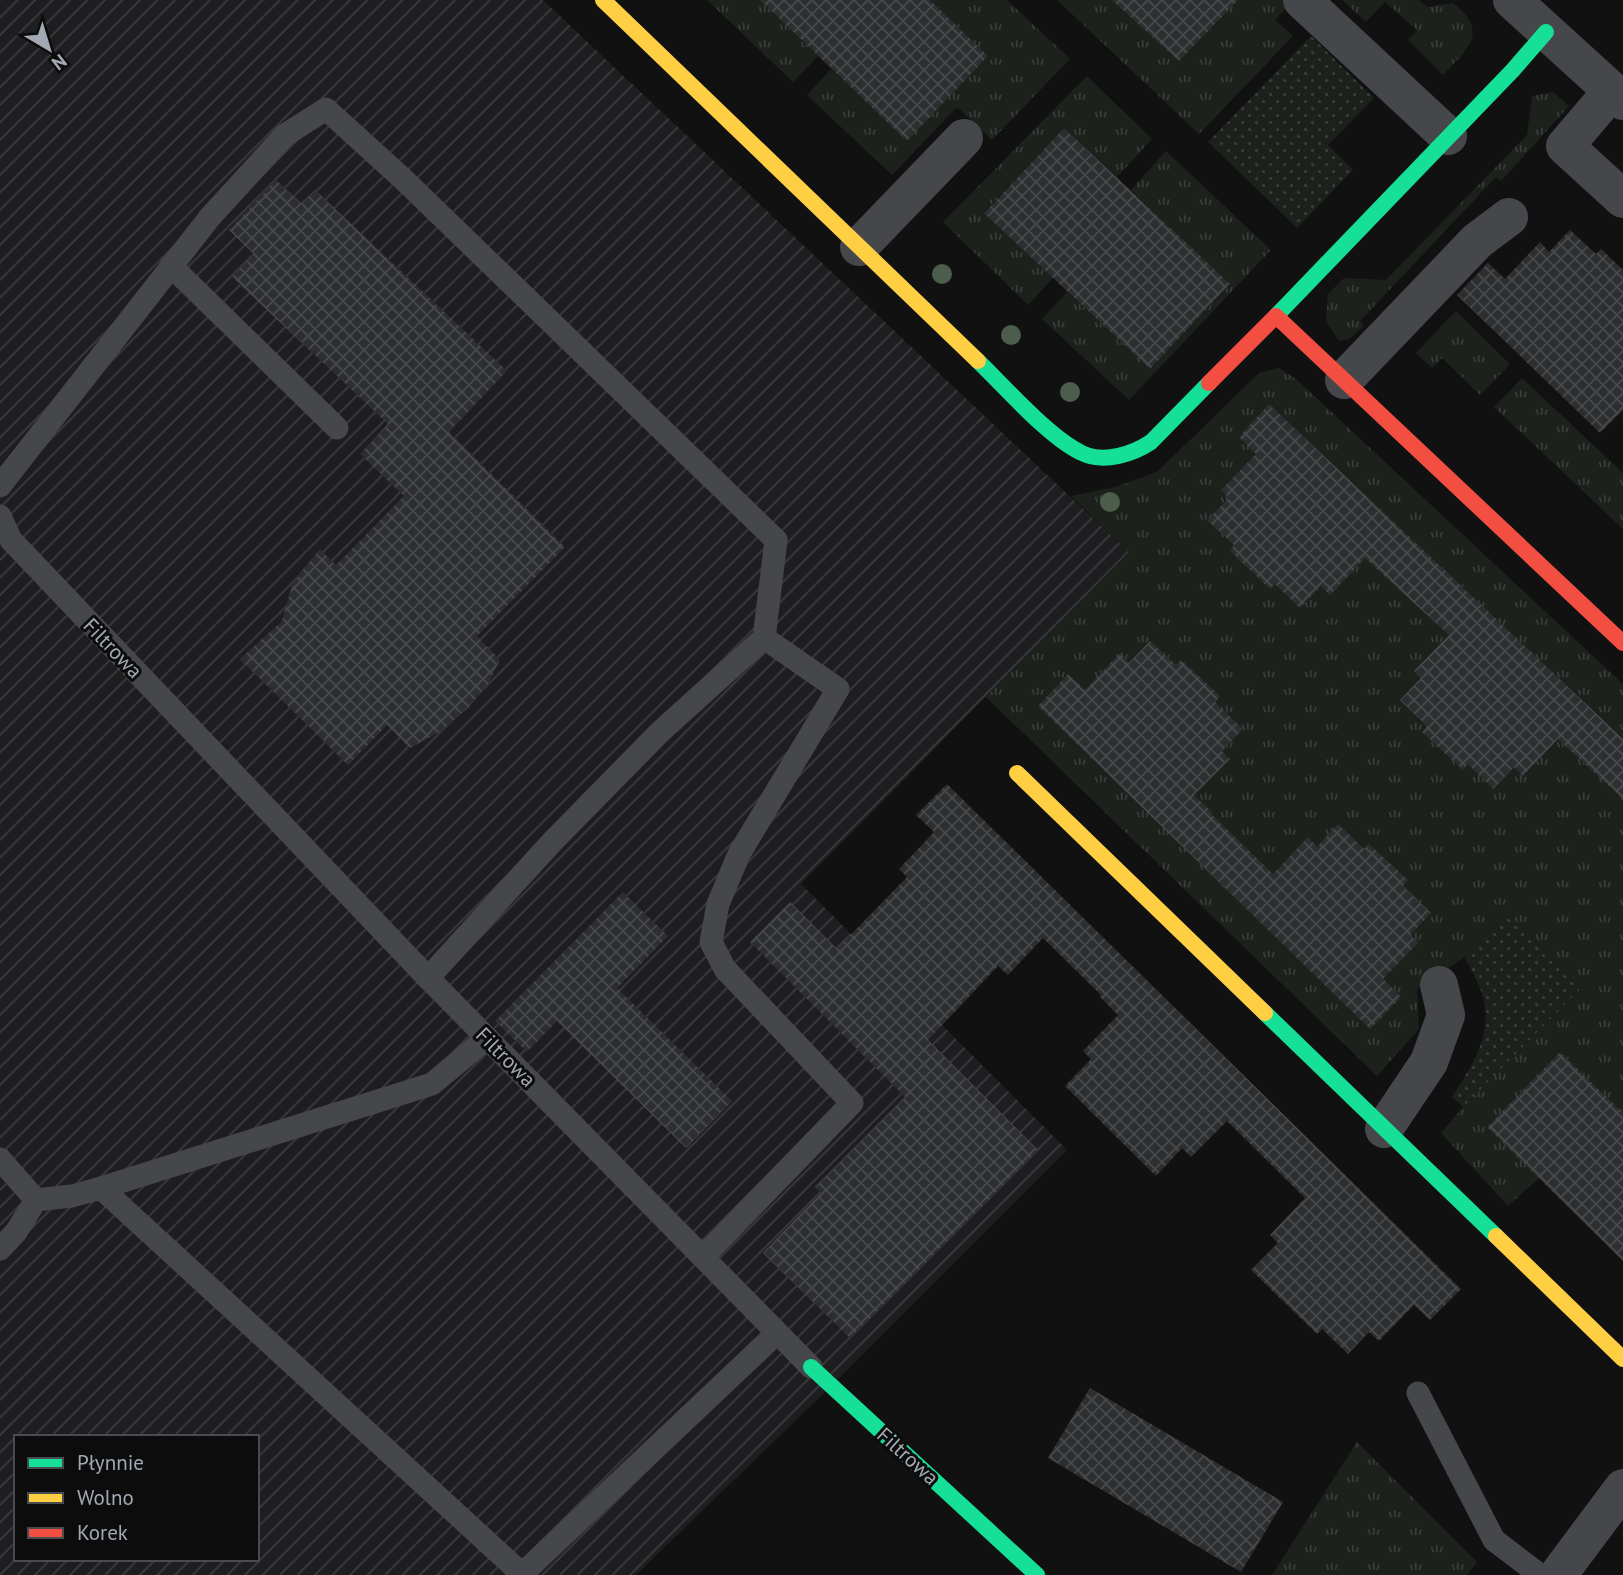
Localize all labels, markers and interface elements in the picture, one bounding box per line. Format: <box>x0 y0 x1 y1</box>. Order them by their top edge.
north arrow <box>14 14 84 84</box>
text: N <box>47 49 72 76</box>
street label: Filtrowa <box>78 612 148 684</box>
street label: Filtrowa <box>470 1021 542 1093</box>
street label: Filtrowa <box>872 1421 944 1491</box>
legend <box>14 1435 259 1561</box>
text: Płynnie <box>77 1449 144 1476</box>
text: Wolno <box>77 1484 134 1511</box>
text: Korek <box>77 1519 128 1546</box>

